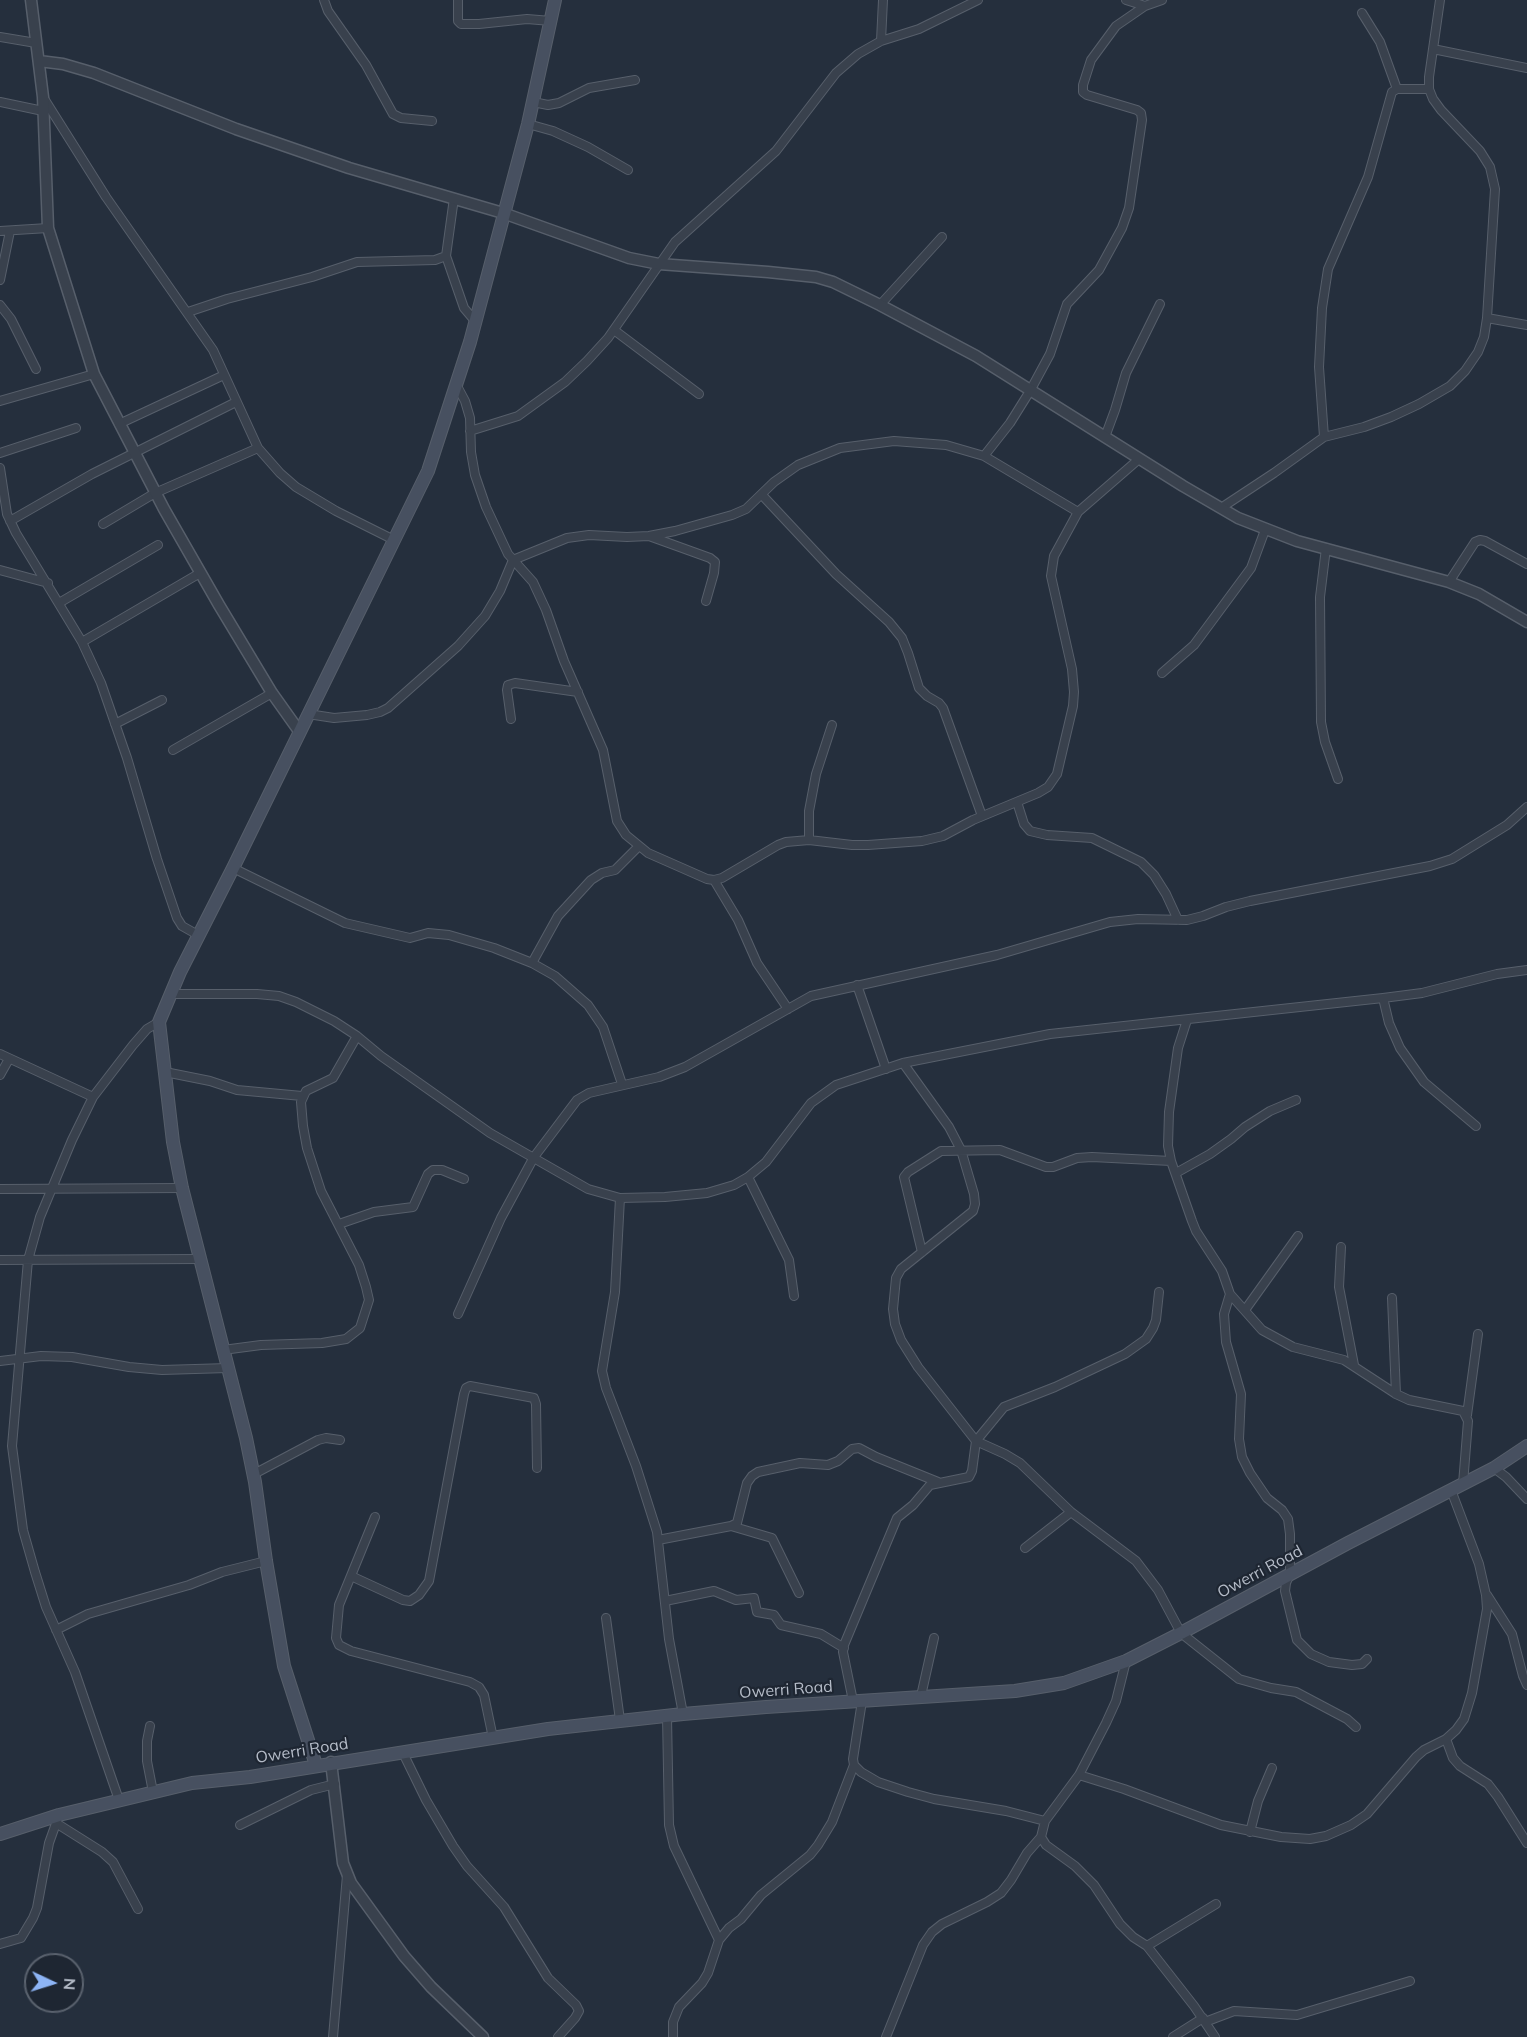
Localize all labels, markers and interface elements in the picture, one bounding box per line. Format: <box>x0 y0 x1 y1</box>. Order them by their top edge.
street label: Owerri Road <box>1214 1542 1306 1602</box>
street label: Owerri Road <box>739 1677 833 1703</box>
street label: Owerri Road <box>254 1734 350 1768</box>
north arrow <box>24 1953 84 2013</box>
text: N <box>60 1977 80 1991</box>

